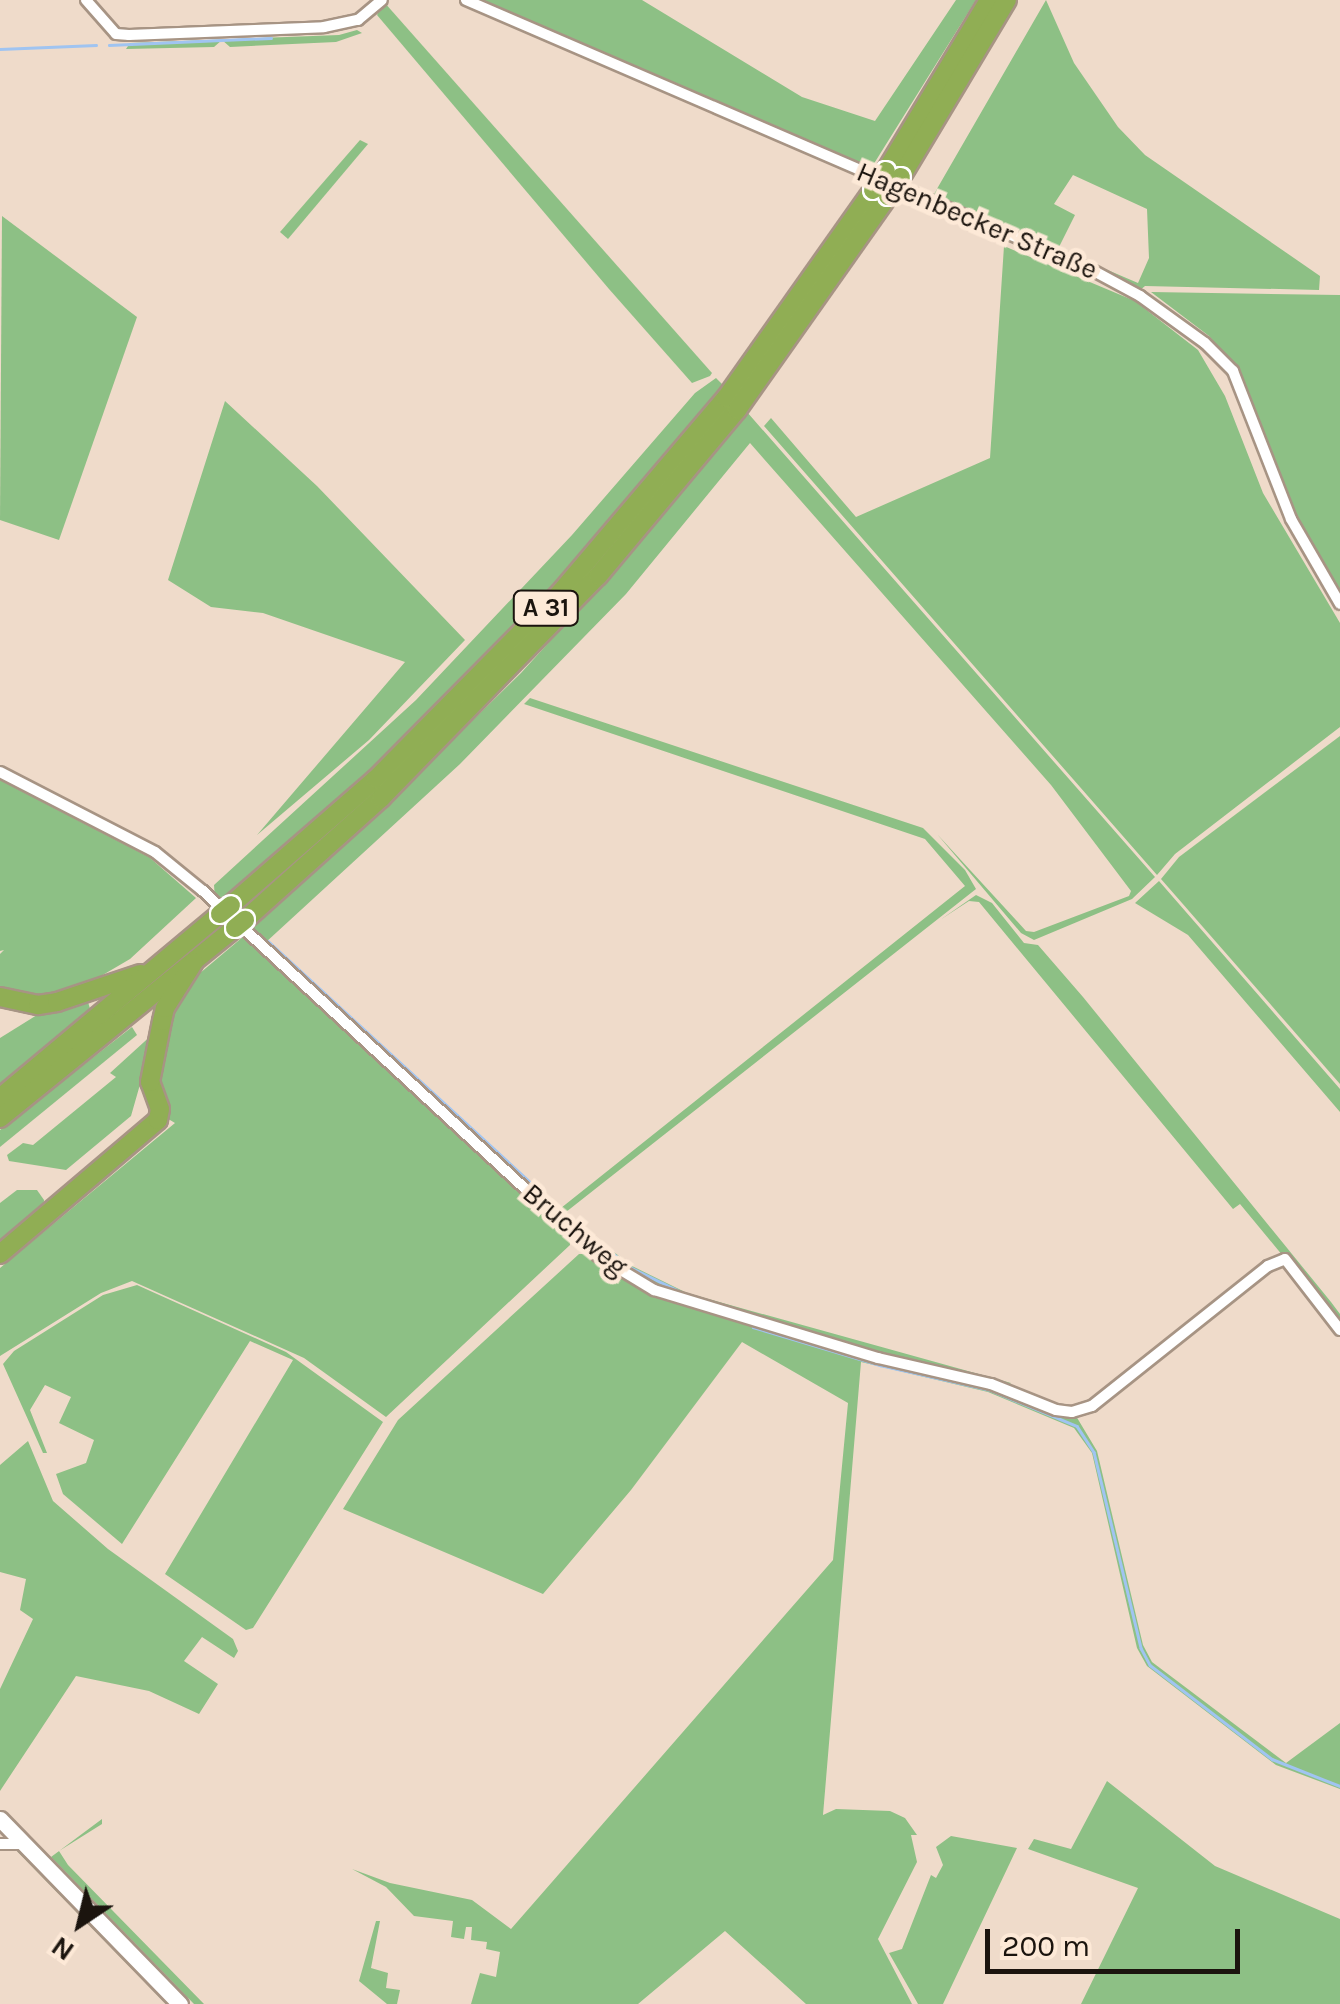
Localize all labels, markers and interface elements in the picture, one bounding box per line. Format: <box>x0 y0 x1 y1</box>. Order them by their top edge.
street label: Hagenbecker Straße <box>852 155 1102 287</box>
road number: A 31 <box>511 588 581 628</box>
street label: Bruchweg <box>516 1177 634 1283</box>
north arrow <box>30 1874 130 1974</box>
scale bar <box>990 1909 1245 1971</box>
text: 200 m <box>1002 1928 1090 1964</box>
text: N <box>45 1930 80 1968</box>

